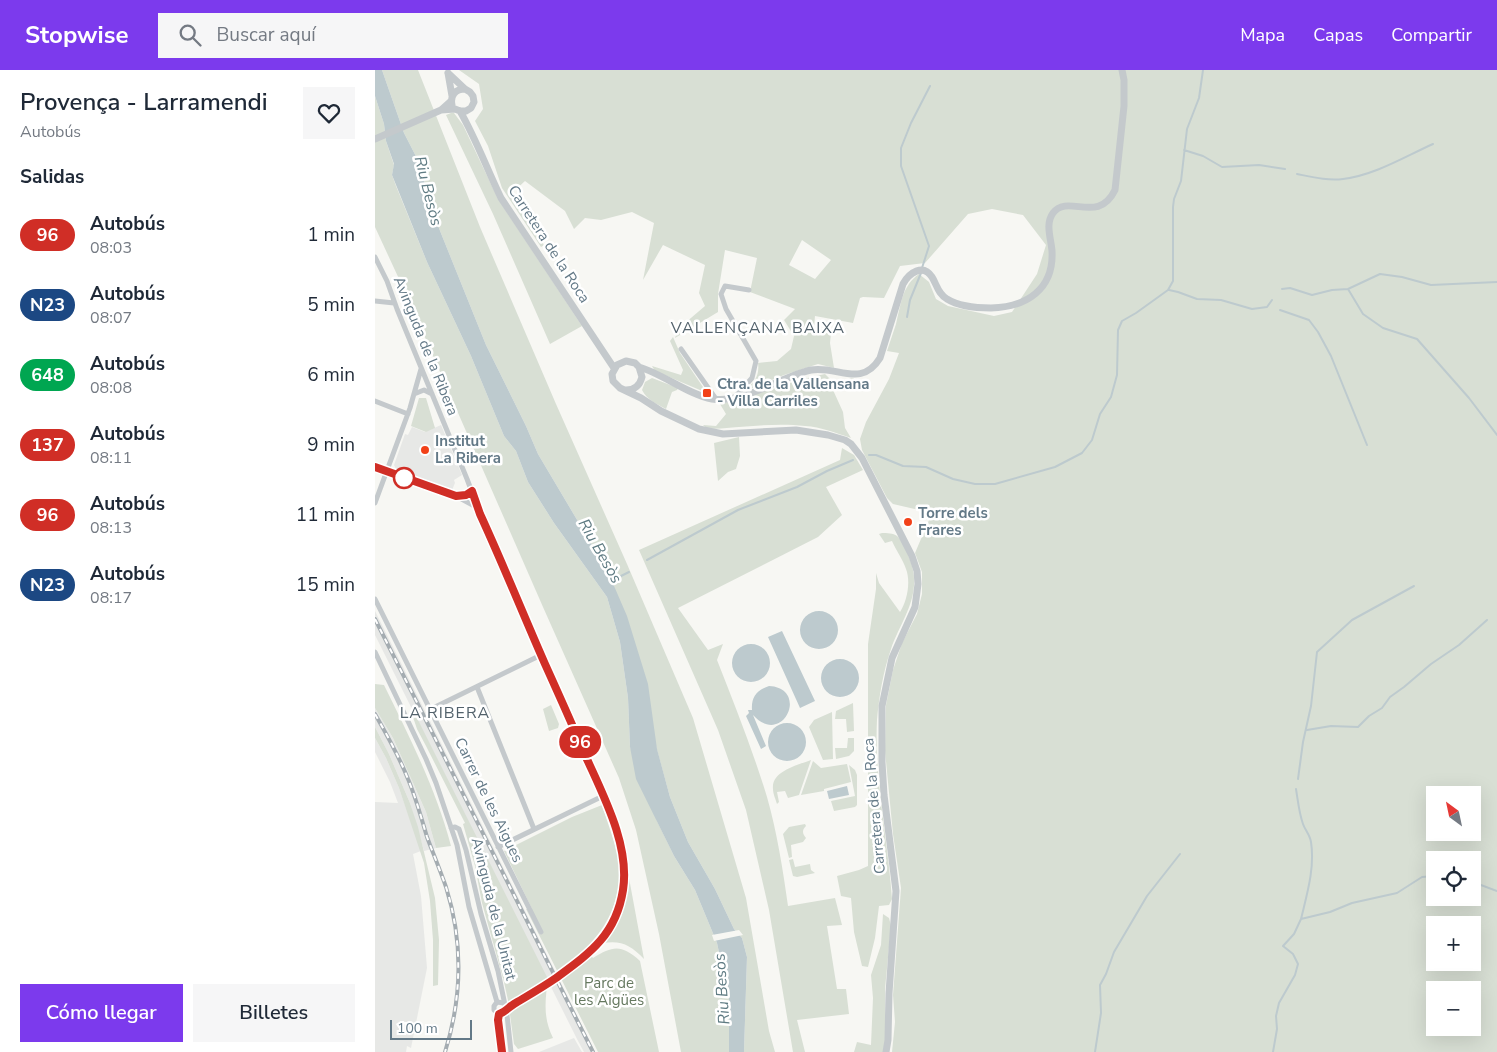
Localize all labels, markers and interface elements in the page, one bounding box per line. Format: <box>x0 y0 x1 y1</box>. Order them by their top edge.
search box <box>158 13 508 58</box>
text: Stopwise <box>25 19 128 51</box>
icon: search <box>176 21 204 49</box>
text: Buscar aquí <box>216 22 316 48</box>
text: Mapa <box>1240 23 1285 47</box>
text: Capas <box>1313 23 1363 47</box>
text: Compartir <box>1391 23 1472 47</box>
text: Provença - Larramendi <box>20 86 268 118</box>
button: heart <box>303 87 355 139</box>
text: Autobús <box>20 121 81 143</box>
water label: Riu Besòs <box>409 154 447 228</box>
text: Salidas <box>20 164 84 190</box>
street label: Carretera de la Roca <box>503 181 595 307</box>
text: Autobús <box>90 211 165 237</box>
text: 1 min <box>307 222 355 248</box>
text: 96 <box>37 223 58 247</box>
text: 08:03 <box>90 237 132 259</box>
street label: Avinguda de la Ribera <box>389 273 463 419</box>
text: Autobús <box>90 281 165 307</box>
text: 5 min <box>307 292 355 318</box>
text: N23 <box>30 293 65 317</box>
text: 08:07 <box>90 307 132 329</box>
district label: VALLENÇANA BAIXA <box>670 317 845 339</box>
text: Autobús <box>90 351 165 377</box>
text: 6 min <box>307 362 355 388</box>
text: 648 <box>31 363 64 387</box>
place label: Ctra. de la Vallensana - Villa Carriles <box>717 374 870 411</box>
text: 08:08 <box>90 377 132 399</box>
marker: Ctra. de la Vallensana - Villa Carriles <box>701 387 713 399</box>
text: Autobús <box>90 421 165 447</box>
place label: Institut La Ribera <box>435 431 501 468</box>
text: 9 min <box>307 432 355 458</box>
text: 137 <box>31 433 64 457</box>
marker: Institut La Ribera <box>419 444 431 456</box>
text: 08:11 <box>90 447 132 469</box>
unlabelled marker <box>393 467 415 489</box>
text: Autobús <box>90 491 165 517</box>
text: 11 min <box>296 502 355 528</box>
text: 96 <box>37 503 58 527</box>
place label: Torre dels Frares <box>918 503 988 540</box>
water label: Riu Besòs <box>573 515 627 588</box>
marker: Torre dels Frares <box>902 516 914 528</box>
text: 08:13 <box>90 517 132 539</box>
text: Autobús <box>90 561 165 587</box>
text: 15 min <box>296 572 355 598</box>
text: N23 <box>30 573 65 597</box>
text: 08:17 <box>90 587 132 609</box>
district label: LA RIBERA <box>400 702 490 724</box>
line badge: 96 <box>557 726 603 758</box>
text: 96 <box>569 730 591 754</box>
street label: Carrer de les Aigues <box>450 734 528 866</box>
street label: Carretera de la Roca <box>858 737 890 875</box>
north arrow <box>1426 786 1481 841</box>
map controls <box>1426 786 1481 1036</box>
street label: Avinguda de la Unitat <box>467 836 522 983</box>
button: locate <box>1426 851 1481 906</box>
button: + <box>1426 916 1481 971</box>
water label: Riu Besòs <box>709 952 735 1025</box>
park label: Parc de les Aigües <box>574 973 644 1010</box>
button: − <box>1426 981 1481 1036</box>
button: Cómo llegar <box>20 984 183 1042</box>
button: Billetes <box>193 984 355 1042</box>
scale bar <box>390 1017 473 1040</box>
text: 100 m <box>397 1019 438 1038</box>

